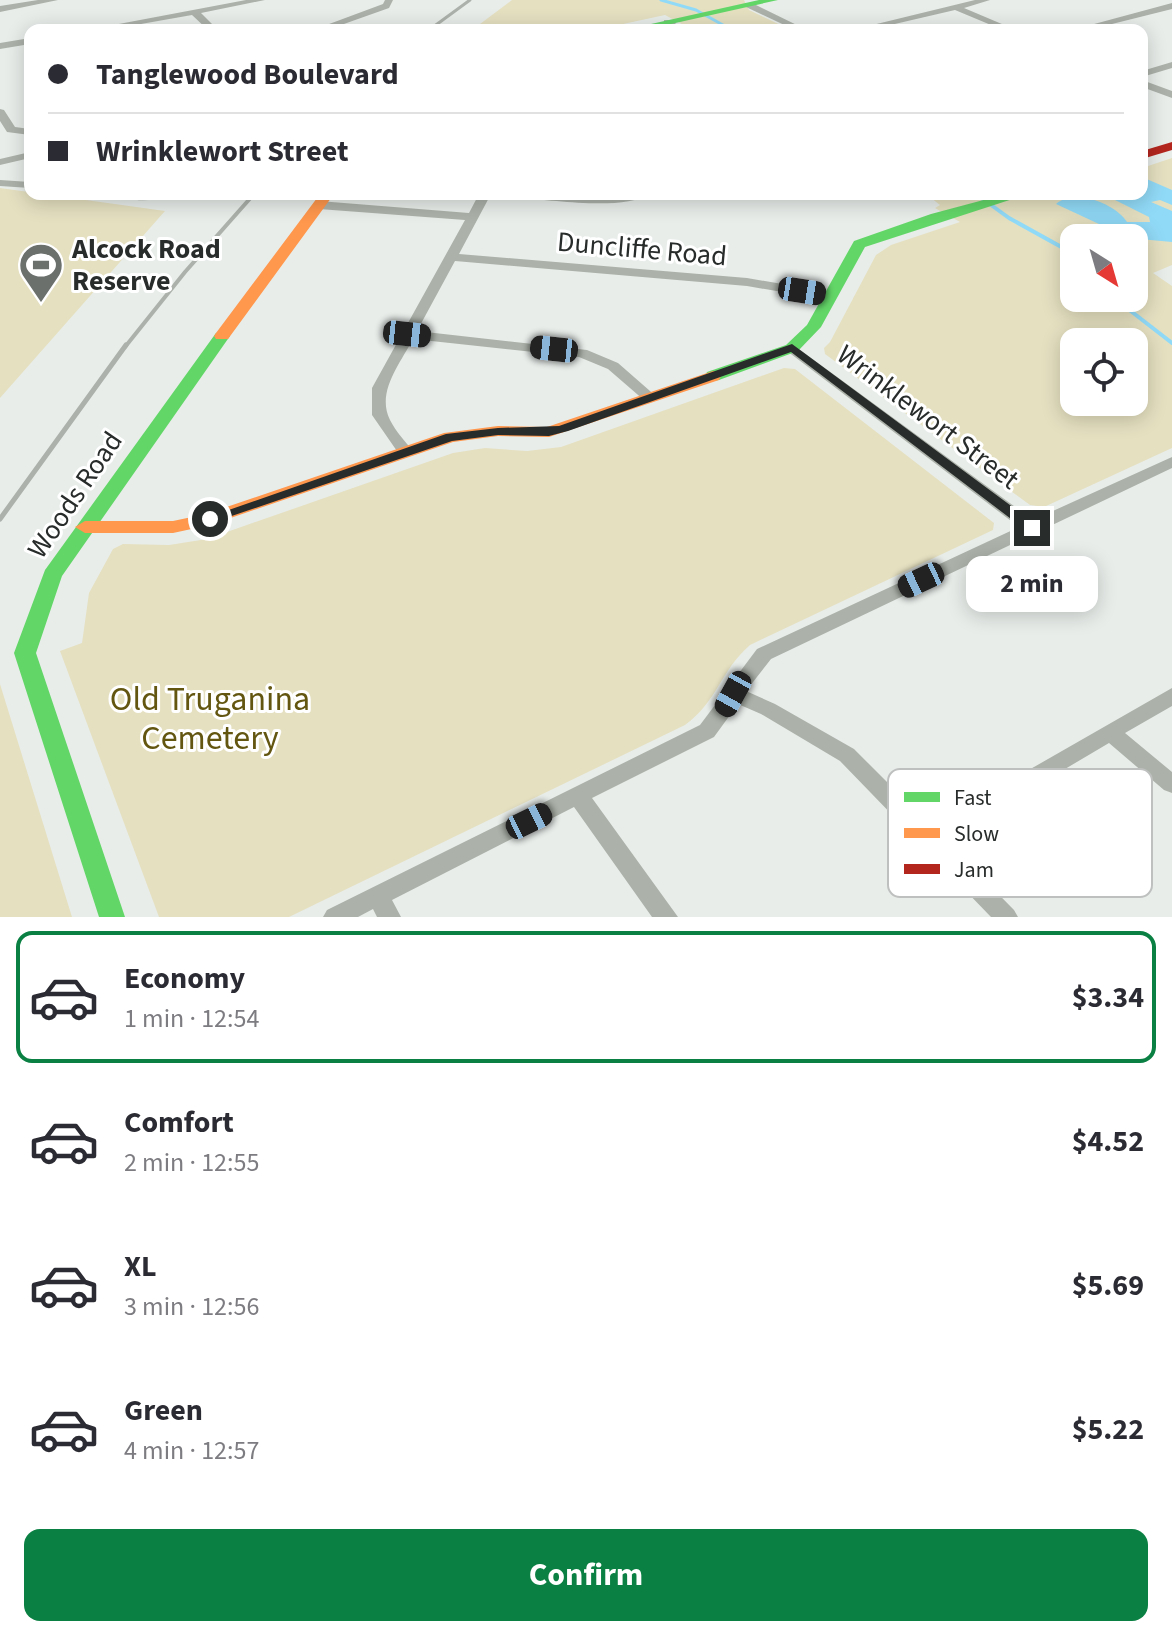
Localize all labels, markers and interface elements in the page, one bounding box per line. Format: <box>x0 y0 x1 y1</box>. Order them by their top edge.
text: Tanglewood Boulevard <box>96 53 399 96</box>
text: Wrinklewort Street <box>96 130 349 173</box>
street label: Duncliffe Road <box>556 222 728 276</box>
north arrow <box>1060 224 1148 312</box>
map controls <box>1060 224 1148 416</box>
place label: Alcock Road Reserve <box>71 229 221 301</box>
sports icon: Alcock Road Reserve <box>17 241 65 304</box>
car <box>776 275 828 307</box>
car <box>382 320 432 348</box>
button: locate <box>1060 328 1148 416</box>
car <box>529 335 579 363</box>
street label: Wrinklewort Street <box>828 335 1028 499</box>
street label: Woods Road <box>18 424 132 566</box>
route start <box>192 501 228 537</box>
route end <box>1014 510 1050 546</box>
callout: 2 min <box>966 556 1098 612</box>
car <box>894 559 948 601</box>
text: 2 min <box>1000 565 1064 602</box>
car <box>711 667 755 721</box>
park label: Old Truganina Cemetery <box>110 675 310 763</box>
legend <box>888 769 1152 897</box>
text: Fast <box>954 782 992 814</box>
car <box>502 800 556 842</box>
text: Slow <box>954 818 999 850</box>
text: Jam <box>954 854 994 886</box>
text: Economy <box>124 957 245 1000</box>
icon: car <box>28 961 100 1033</box>
text: $3.34 <box>1072 976 1144 1019</box>
text: 1 min · 12:54 <box>124 1000 259 1037</box>
text: Comfort <box>124 1101 234 1144</box>
icon: car <box>28 1105 100 1177</box>
text: $4.52 <box>1072 1120 1144 1163</box>
text: 2 min · 12:55 <box>124 1144 259 1181</box>
text: XL <box>124 1245 157 1288</box>
icon: car <box>28 1249 100 1321</box>
text: $5.69 <box>1072 1264 1144 1307</box>
text: 3 min · 12:56 <box>124 1288 259 1325</box>
text: Green <box>124 1389 203 1432</box>
icon: car <box>28 1393 100 1465</box>
text: $5.22 <box>1072 1408 1144 1451</box>
text: 4 min · 12:57 <box>124 1432 259 1469</box>
button: Confirm <box>24 1529 1148 1621</box>

